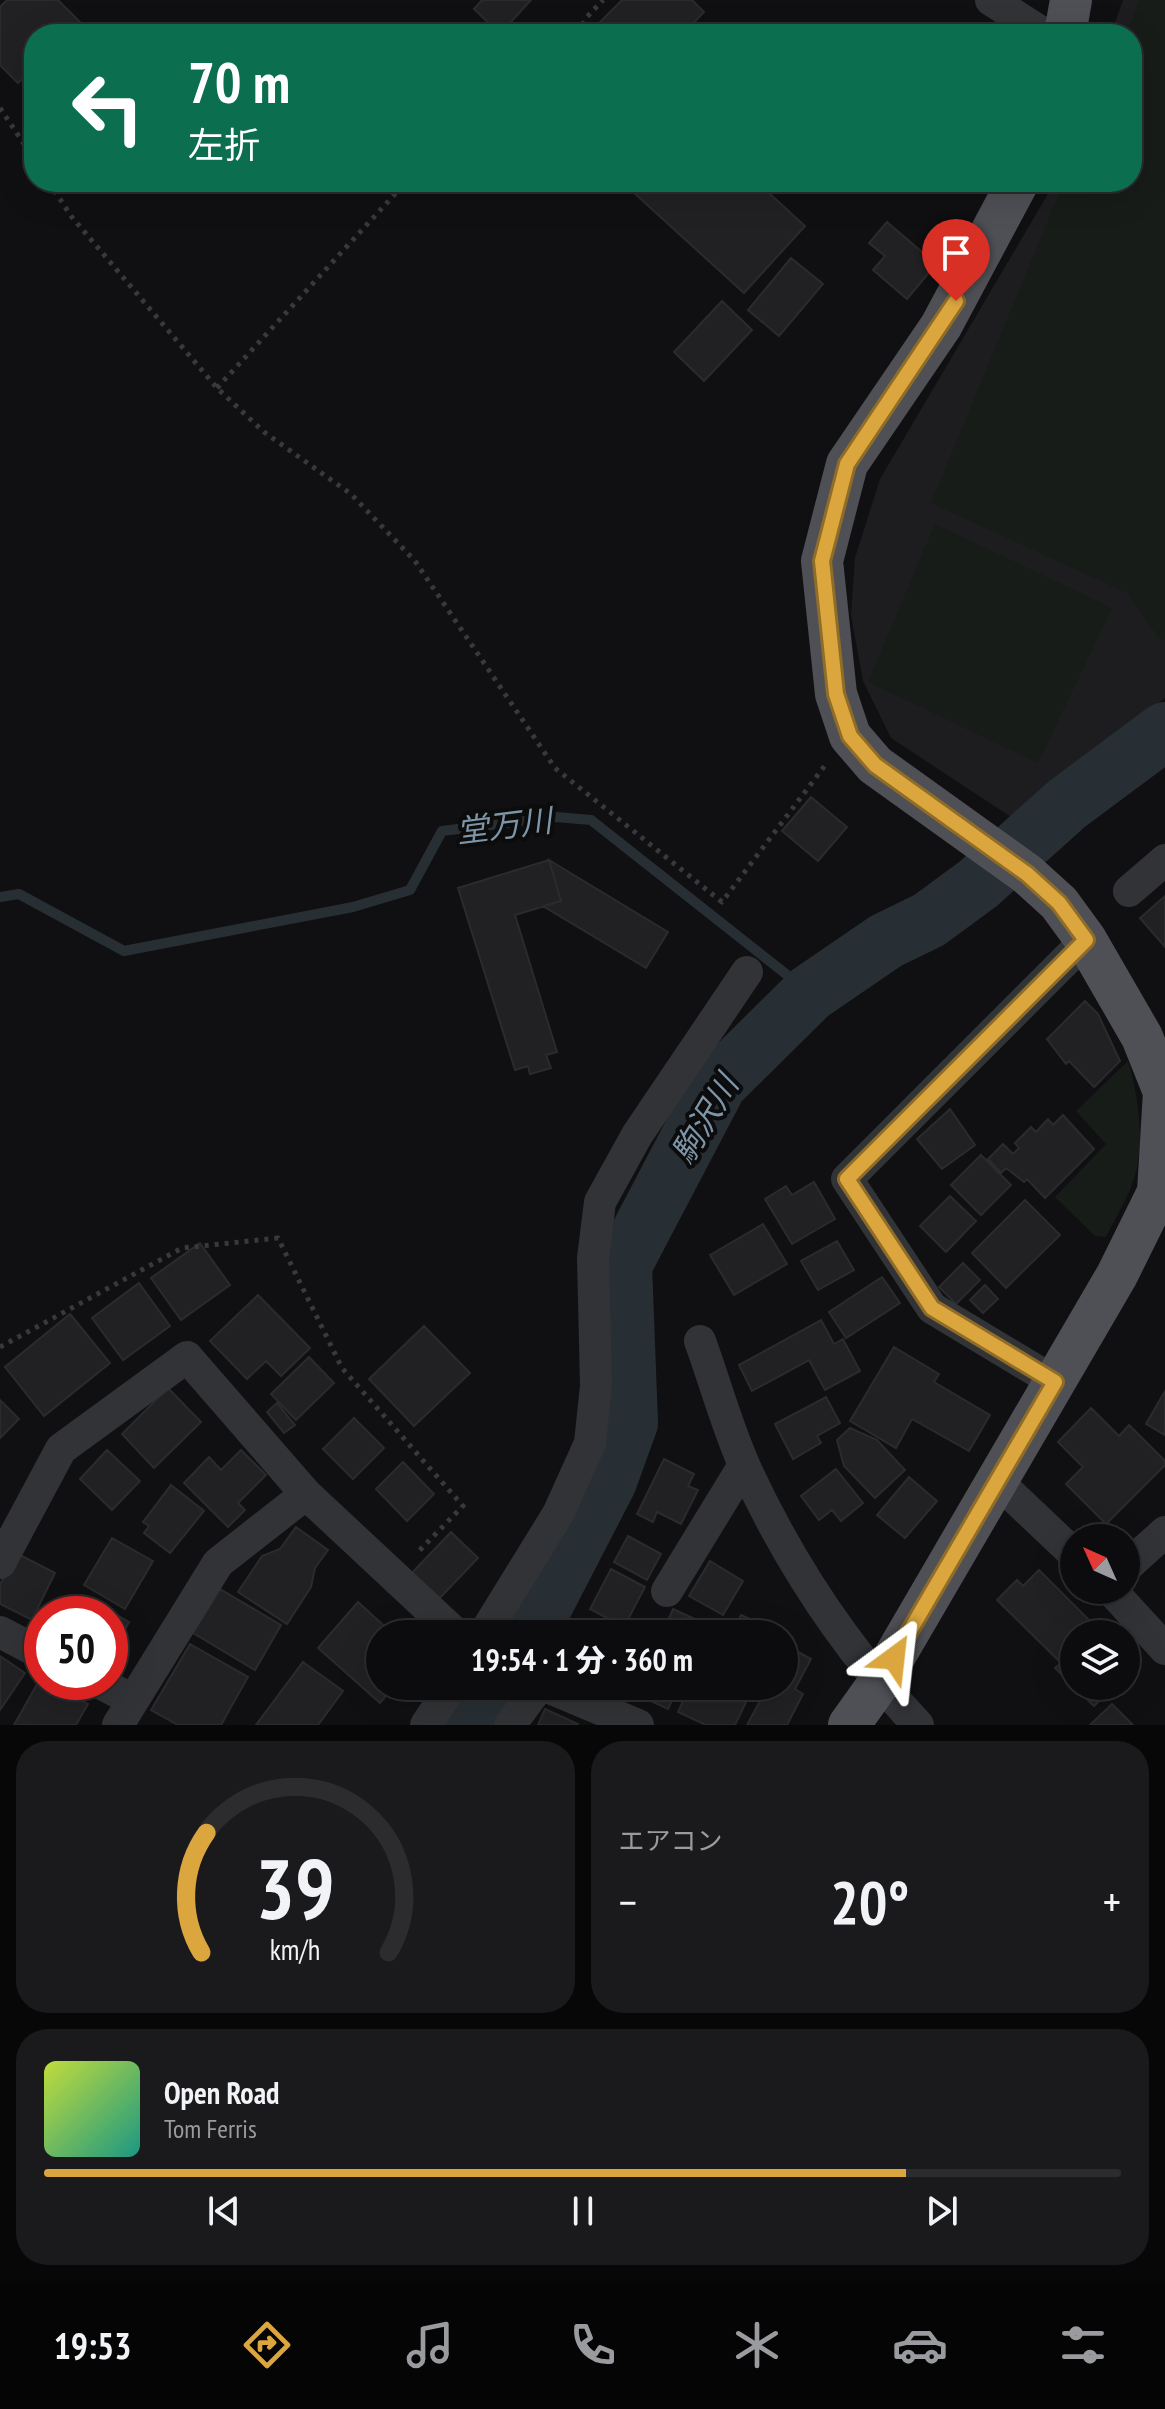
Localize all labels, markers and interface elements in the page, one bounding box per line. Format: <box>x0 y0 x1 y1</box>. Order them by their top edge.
text: 70 m <box>188 46 290 118</box>
icon: left <box>56 56 160 160</box>
text: 左折 <box>188 121 260 168</box>
pin <box>922 219 990 301</box>
icon: arrive <box>934 231 978 275</box>
water label: 堂万川 <box>454 798 557 852</box>
water label: 駒沢川 <box>661 1064 748 1170</box>
north arrow <box>1060 1524 1140 1604</box>
map controls <box>1060 1524 1140 1700</box>
speed limit sign: 50 <box>24 1596 128 1700</box>
position arrow <box>852 1616 936 1700</box>
button: layers <box>1060 1620 1140 1700</box>
text: 19:54 · 1 分 · 360 m <box>471 1640 693 1679</box>
text: エアコン <box>619 1824 723 1857</box>
text: 39 <box>255 1834 335 1942</box>
text: 20° <box>830 1863 909 1941</box>
text: − <box>619 1873 637 1930</box>
text: + <box>1103 1873 1121 1930</box>
text: km/h <box>270 1931 321 1968</box>
text: Open Road <box>164 2073 279 2112</box>
text: Tom Ferris <box>164 2112 257 2145</box>
icon: previous <box>202 2189 246 2233</box>
icon: pause <box>561 2189 605 2233</box>
icon: next <box>920 2189 964 2233</box>
icon: directions <box>239 2317 295 2373</box>
icon: music <box>402 2317 458 2373</box>
icon: phone <box>565 2317 621 2373</box>
icon: climate <box>729 2317 785 2373</box>
icon: car <box>892 2317 948 2373</box>
icon: filters <box>1055 2317 1111 2373</box>
text: 19:53 <box>54 2322 132 2369</box>

